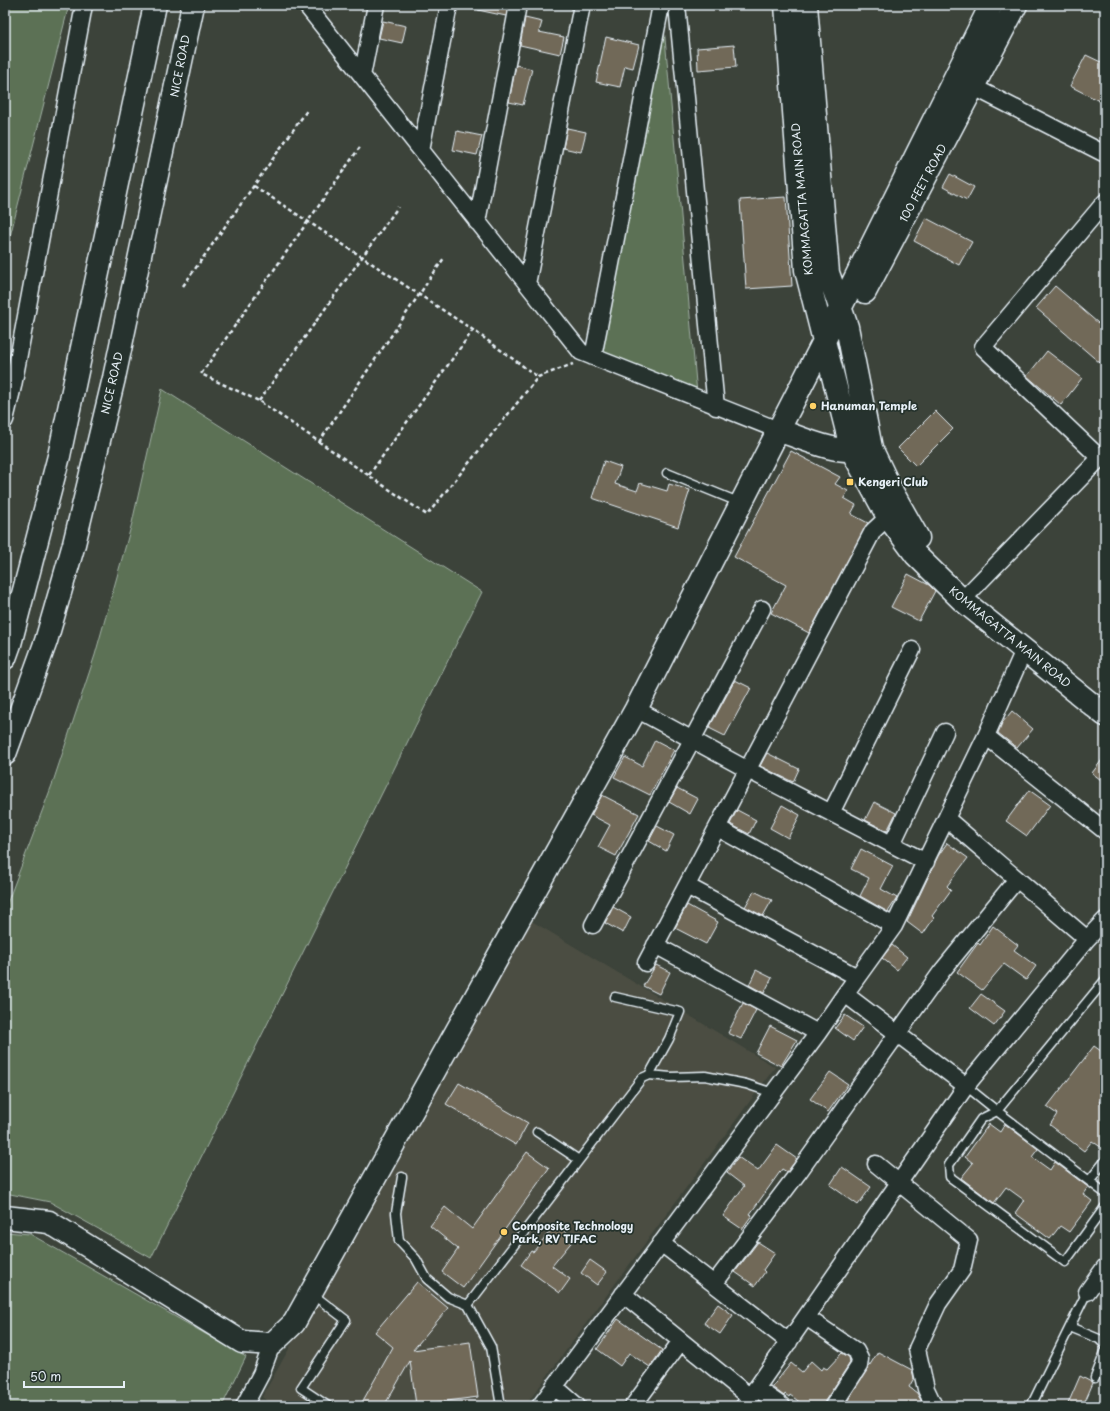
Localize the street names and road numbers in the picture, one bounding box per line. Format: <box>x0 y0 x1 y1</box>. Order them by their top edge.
street label: NICE ROAD <box>165 33 194 99</box>
street label: KOMMAGATTA MAIN ROAD <box>786 122 817 276</box>
street label: 100 FEET ROAD <box>895 140 950 225</box>
street label: NICE ROAD <box>96 350 127 416</box>
street label: KOMMAGATTA MAIN ROAD <box>946 582 1075 691</box>

